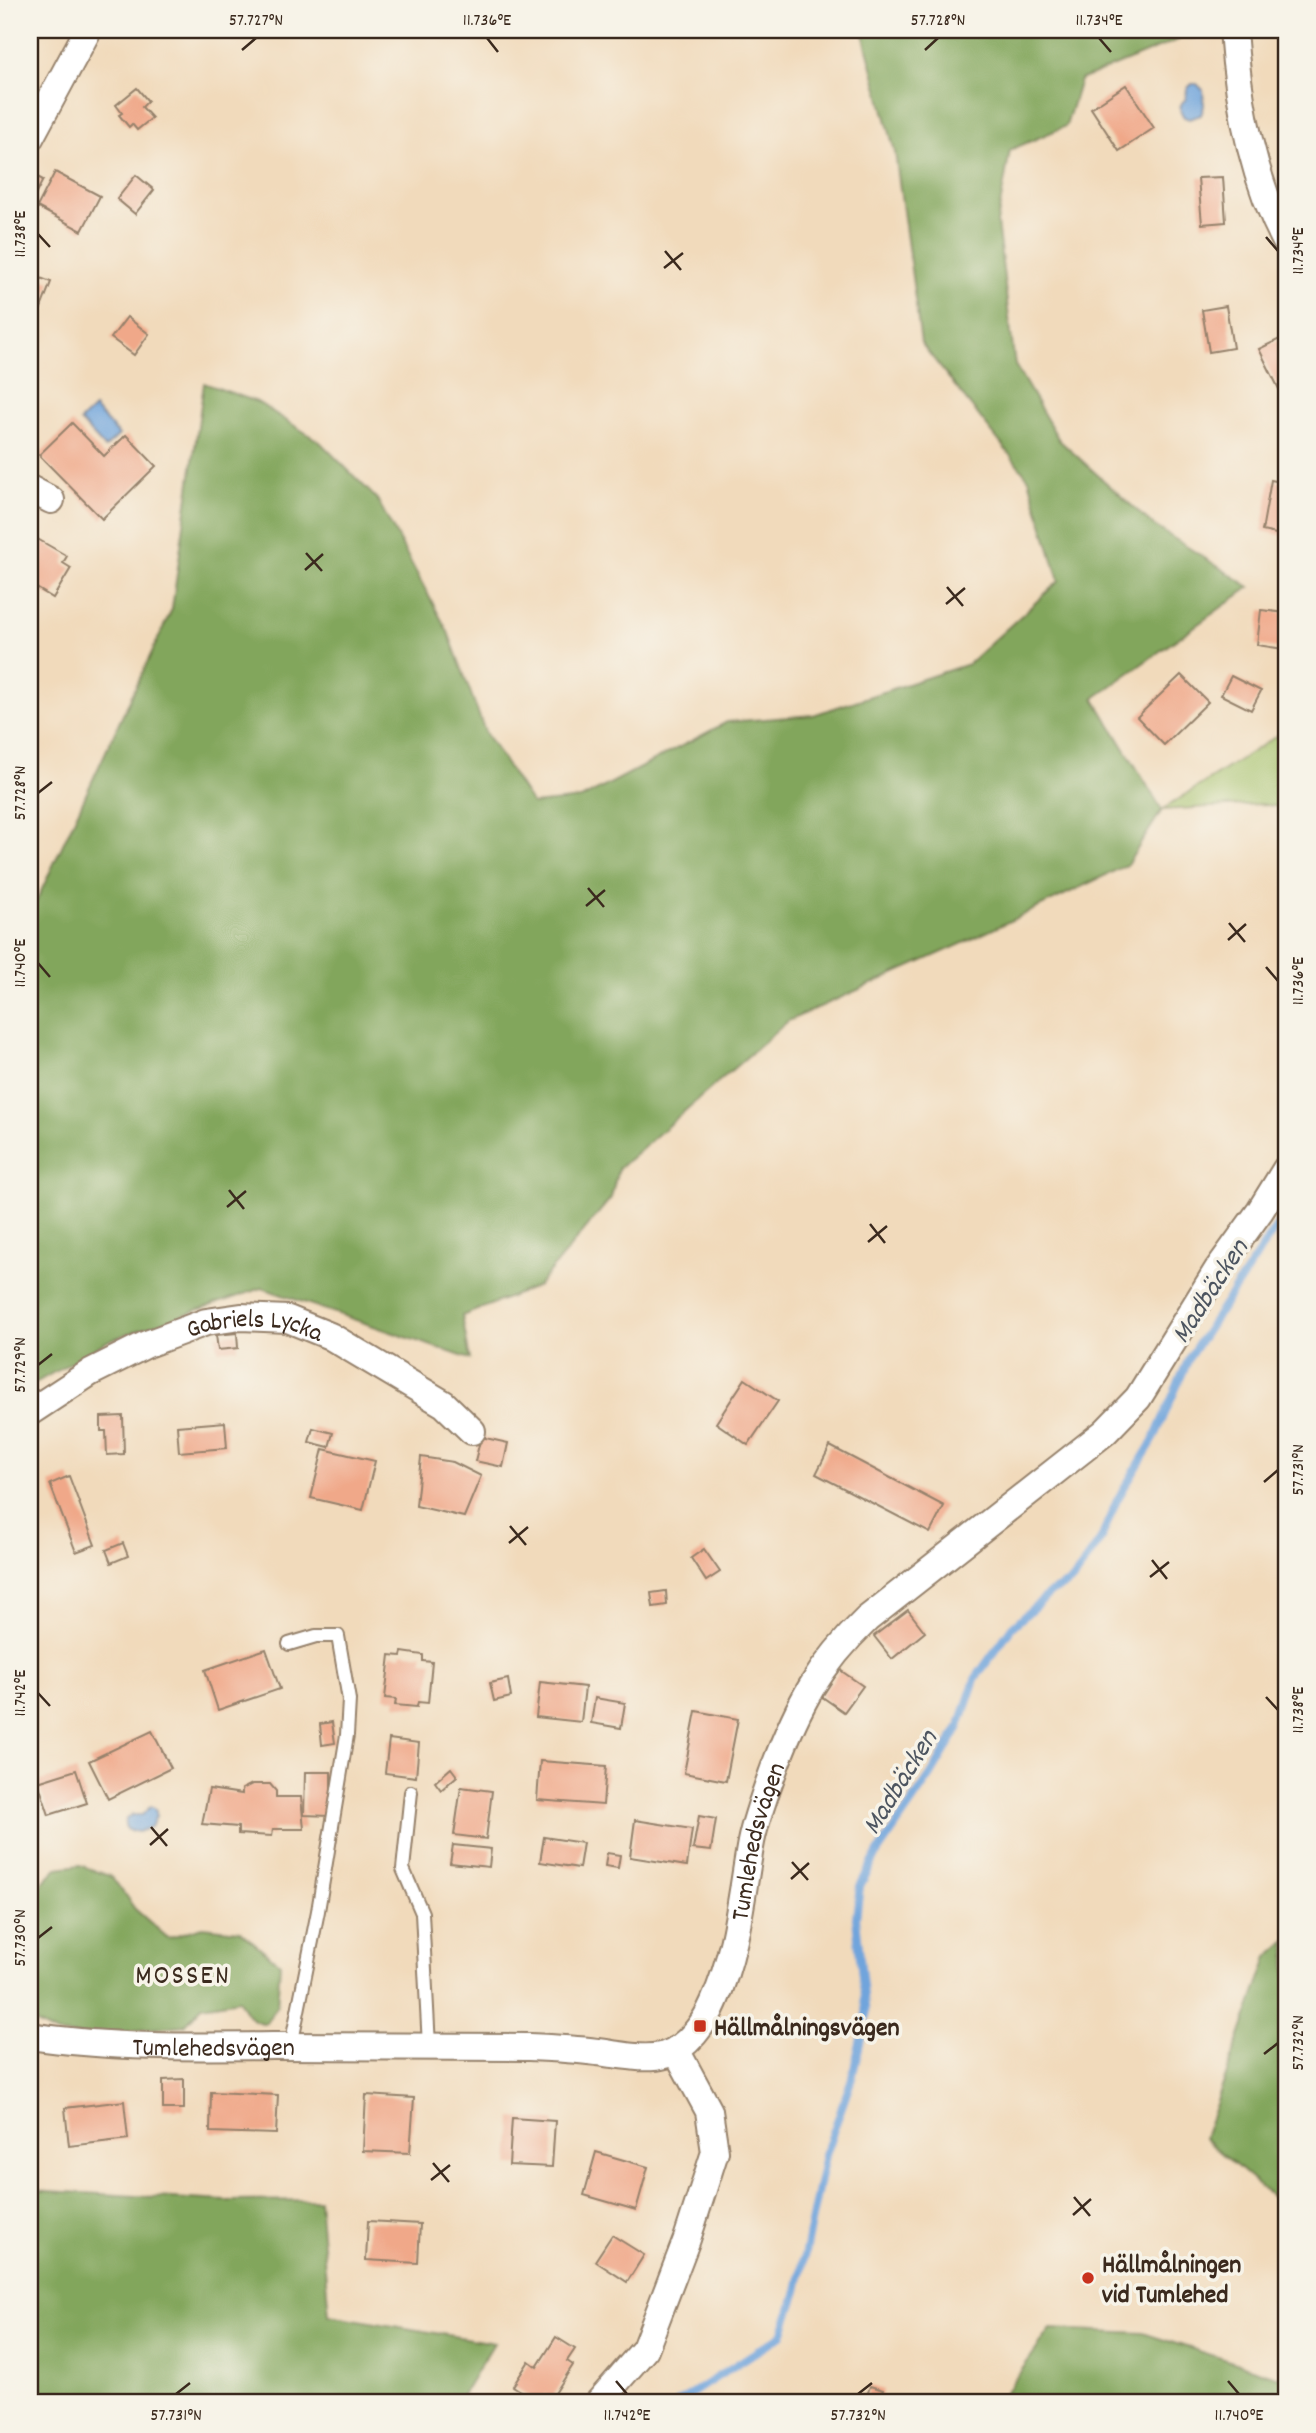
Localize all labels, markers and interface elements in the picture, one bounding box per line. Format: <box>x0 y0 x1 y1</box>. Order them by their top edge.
text: 57.727°N <box>229 9 283 34</box>
text: 11.736°E <box>463 9 511 34</box>
text: 57.728°N <box>911 9 965 34</box>
text: 11.734°E <box>1075 9 1123 34</box>
text: 11.738°E <box>9 211 34 257</box>
text: 11.734°E <box>1287 227 1312 275</box>
text: 57.728°N <box>9 766 34 820</box>
text: 11.740°E <box>9 939 34 988</box>
text: 11.736°E <box>1287 957 1312 1005</box>
water label: Madbäcken <box>1164 1232 1261 1353</box>
street label: Gabriels Lycka <box>181 1302 329 1354</box>
text: 57.729°N <box>9 1337 34 1393</box>
text: 57.731°N <box>1287 1444 1312 1496</box>
text: 11.742°E <box>9 1669 34 1717</box>
text: 11.738°E <box>1287 1687 1312 1733</box>
water label: Madbäcken <box>854 1723 951 1844</box>
street label: Tumlehedsvägen <box>723 1758 797 1924</box>
text: 57.730°N <box>9 1909 34 1967</box>
district label: MOSSEN <box>135 1958 231 1998</box>
place label: Hällmålningsvägen <box>714 2011 899 2048</box>
text: 57.732°N <box>1287 2015 1312 2071</box>
marker: Hällmålningsvägen <box>692 2018 708 2034</box>
street label: Tumlehedsvägen <box>132 2030 295 2069</box>
place label: Hällmålningen vid Tumlehed <box>1102 2248 1241 2315</box>
marker: Hällmålningen vid Tumlehed <box>1080 2270 1096 2286</box>
text: 57.731°N <box>150 2404 202 2429</box>
text: 11.742°E <box>603 2404 651 2429</box>
text: 57.732°N <box>830 2404 886 2429</box>
text: 11.740°E <box>1215 2404 1264 2429</box>

